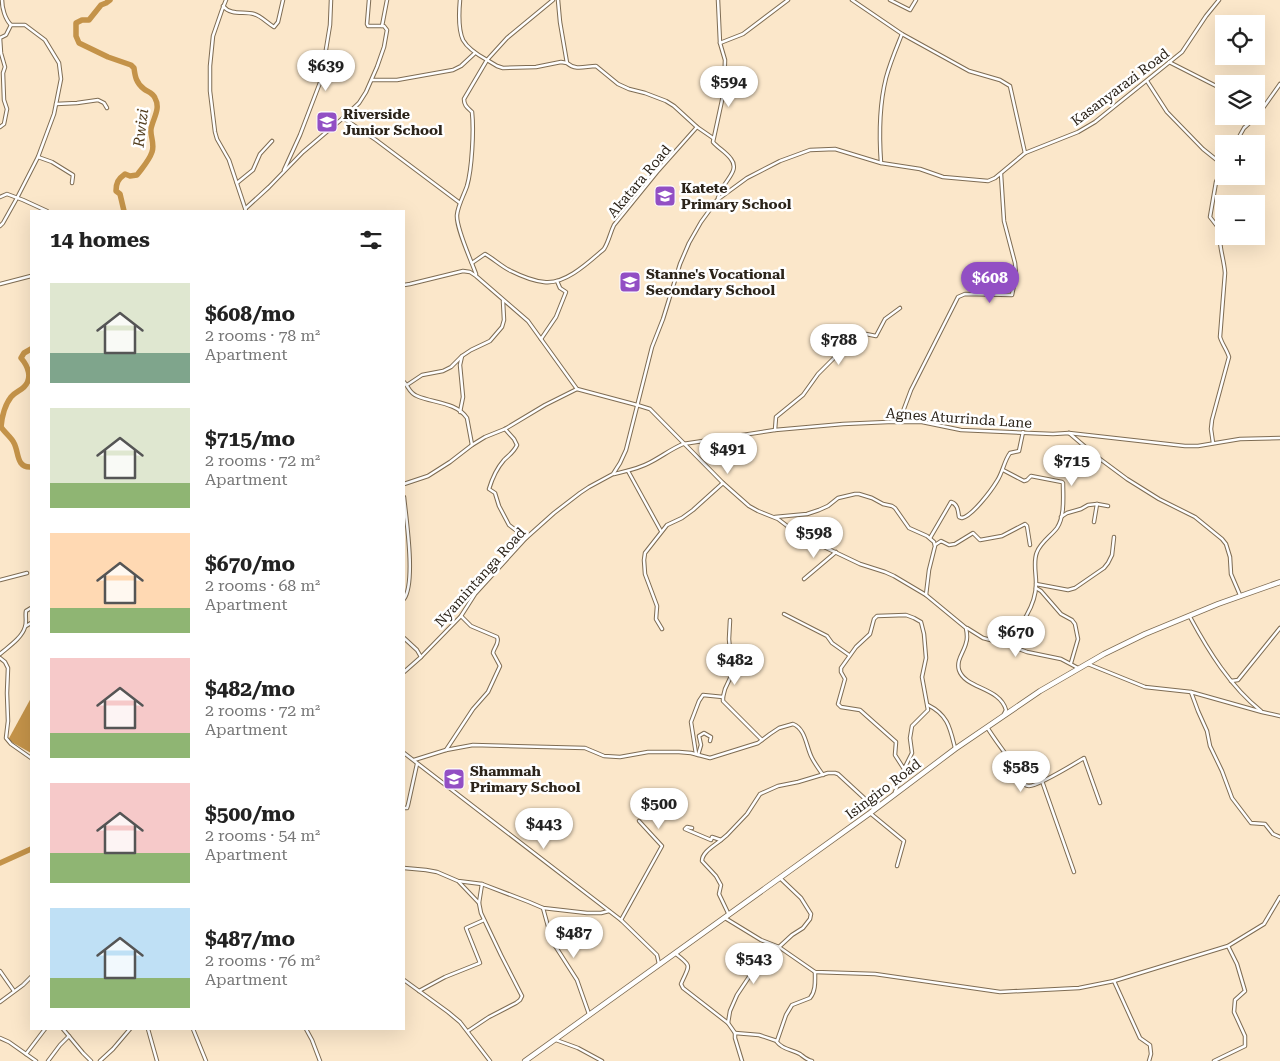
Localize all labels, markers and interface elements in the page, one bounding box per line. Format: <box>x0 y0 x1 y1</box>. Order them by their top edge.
map controls <box>1215 15 1265 245</box>
button: locate <box>1215 15 1265 65</box>
street label: Kasanyarazi Road <box>1068 45 1172 129</box>
pin: $639 <box>296 49 356 92</box>
text: $639 <box>308 56 344 75</box>
pin: $594 <box>699 66 759 108</box>
text: $594 <box>711 72 747 91</box>
button: layers <box>1215 75 1265 125</box>
place label: Riverside Junior School <box>343 106 443 138</box>
water label: Rwizi <box>130 107 152 149</box>
school or university icon: Riverside Junior School <box>315 110 339 134</box>
button: + <box>1215 135 1265 185</box>
street label: Akatara Road <box>604 141 674 221</box>
place label: Katete Primary School <box>681 180 792 212</box>
school or university icon: Katete Primary School <box>653 184 677 208</box>
button: − <box>1215 195 1265 245</box>
icon: filters <box>357 226 385 254</box>
text: 14 homes <box>50 228 150 252</box>
pin: $608 <box>960 262 1020 304</box>
place label: Stanne's Vocational Secondary School <box>646 266 785 298</box>
text: $608 <box>972 268 1008 287</box>
school or university icon: Stanne's Vocational Secondary School <box>618 270 642 294</box>
text: $608/mo <box>205 302 295 326</box>
icon: home <box>90 303 150 363</box>
pin: $788 <box>809 324 869 366</box>
text: 2 rooms · 78 m² <box>205 326 320 345</box>
text: $788 <box>821 330 857 349</box>
text: Apartment <box>205 345 288 364</box>
street label: Agnes Aturrinda Lane <box>885 405 1033 431</box>
text: $715/mo <box>205 427 295 451</box>
icon: home <box>90 428 150 488</box>
pin: $491 <box>698 432 758 475</box>
text: $491 <box>710 439 746 458</box>
pin: $715 <box>1042 444 1102 487</box>
text: 2 rooms · 72 m² <box>205 451 320 470</box>
text: $715 <box>1054 451 1090 470</box>
text: Apartment <box>205 470 288 489</box>
pin: $598 <box>784 516 844 559</box>
text: $598 <box>796 523 832 542</box>
street label: Nyamintanga Road <box>431 524 529 630</box>
text: $670/mo <box>205 552 295 576</box>
icon: home <box>90 553 150 613</box>
text: 2 rooms · 68 m² <box>205 576 320 595</box>
text: Apartment <box>205 595 288 614</box>
pin: $670 <box>986 616 1046 658</box>
text: $670 <box>998 622 1034 641</box>
pin: $482 <box>705 644 765 686</box>
text: $482 <box>717 650 753 669</box>
text: $482/mo <box>205 677 295 701</box>
icon: home <box>90 678 150 738</box>
text: 2 rooms · 72 m² <box>205 701 320 720</box>
text: Apartment <box>205 720 288 739</box>
pin: $585 <box>991 750 1051 793</box>
street label: Isingiro Road <box>842 756 924 822</box>
text: $585 <box>1003 757 1039 776</box>
place label: Shammah Primary School <box>470 763 581 795</box>
school or university icon: Shammah Primary School <box>442 767 466 791</box>
pin: $500 <box>629 788 689 830</box>
text: $500 <box>641 794 677 813</box>
text: $500/mo <box>205 802 295 826</box>
icon: home <box>90 803 150 863</box>
pin: $443 <box>514 808 574 850</box>
text: $443 <box>526 814 562 833</box>
text: 2 rooms · 54 m² <box>205 826 320 845</box>
text: Apartment <box>205 845 288 864</box>
pin: $487 <box>544 916 604 959</box>
text: $487 <box>556 923 592 942</box>
text: $487/mo <box>205 927 295 951</box>
icon: home <box>90 928 150 988</box>
pin: $543 <box>724 942 784 985</box>
text: $543 <box>736 949 772 968</box>
text: 2 rooms · 76 m² <box>205 951 320 970</box>
text: Apartment <box>205 970 288 989</box>

